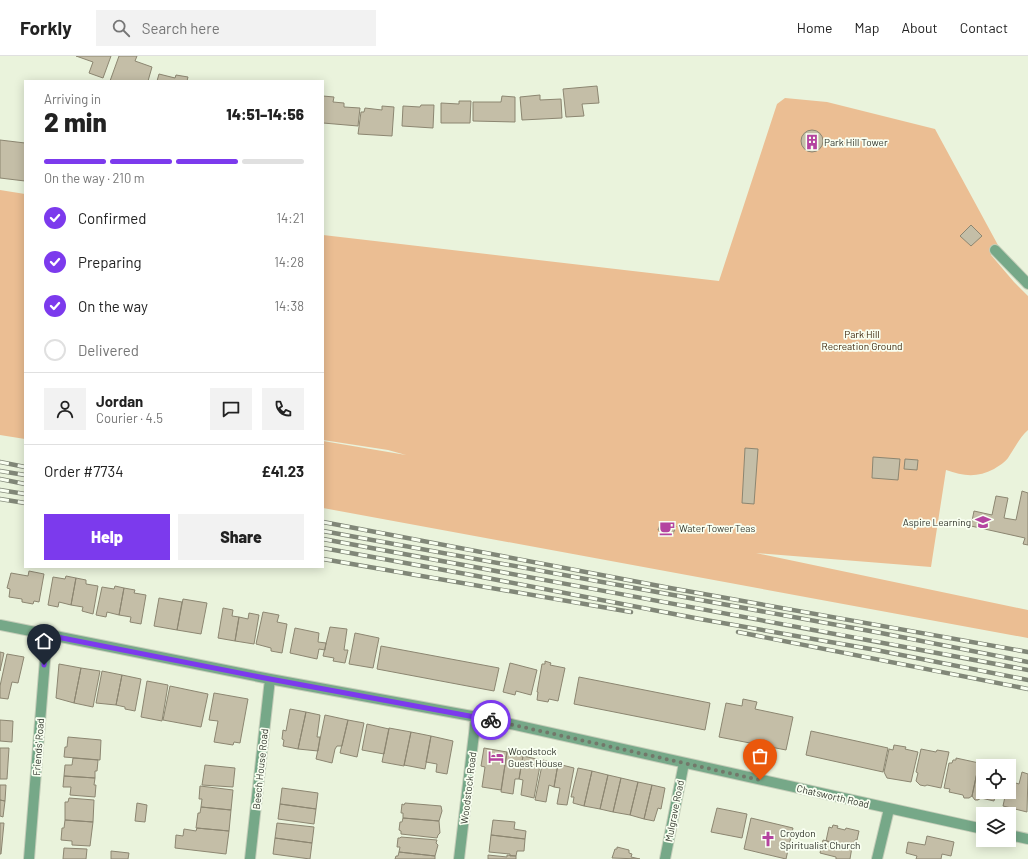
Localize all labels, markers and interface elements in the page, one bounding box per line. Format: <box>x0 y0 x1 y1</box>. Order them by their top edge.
search box <box>96 10 376 46</box>
text: Forkly <box>20 16 72 39</box>
icon: search <box>110 17 132 39</box>
text: Search here <box>142 19 220 37</box>
text: Home <box>797 19 833 36</box>
text: Map <box>855 19 879 36</box>
text: About <box>901 19 938 36</box>
text: Contact <box>960 19 1008 36</box>
text: Arriving in <box>44 91 101 107</box>
text: 14:51–14:56 <box>226 105 304 123</box>
text: 2 min <box>44 106 107 137</box>
building icon: Park Hill Tower <box>803 133 821 151</box>
place label: Park Hill Tower <box>824 136 888 148</box>
text: On the way · 210 m <box>44 170 145 186</box>
icon: check <box>44 207 66 229</box>
text: Confirmed <box>78 209 146 227</box>
text: 14:21 <box>277 210 304 226</box>
icon: check <box>44 251 66 273</box>
text: Preparing <box>78 253 142 271</box>
text: 14:28 <box>274 254 304 270</box>
icon: check <box>44 295 66 317</box>
text: On the way <box>78 297 148 315</box>
text: 14:38 <box>274 298 304 314</box>
park label: Park Hill Recreation Ground <box>822 328 902 352</box>
text: Delivered <box>78 341 139 359</box>
button: person <box>44 388 86 430</box>
button: chat <box>210 388 252 430</box>
button: phone <box>262 388 304 430</box>
text: Jordan <box>96 392 143 410</box>
text: Courier · 4.5 <box>96 410 163 426</box>
text: Order #7734 <box>44 462 123 480</box>
text: £41.23 <box>262 462 304 480</box>
school or university icon: Aspire Learning <box>974 513 992 531</box>
button: Help <box>44 514 170 560</box>
button: Share <box>178 514 304 560</box>
place label: Aspire Learning <box>903 516 971 528</box>
cafe icon: Water Tower Teas <box>658 519 676 537</box>
place label: Water Tower Teas <box>679 522 755 534</box>
pin <box>27 624 61 665</box>
icon: home <box>33 630 55 652</box>
courier <box>471 700 511 740</box>
icon: bike <box>480 709 502 731</box>
street label: Friends' Road <box>30 718 46 776</box>
street label: Beech House Road <box>250 728 270 810</box>
pin <box>743 739 777 780</box>
place label: Woodstock Guest House <box>508 745 563 769</box>
icon: bag <box>749 745 771 767</box>
hotel icon: Woodstock Guest House <box>487 748 505 766</box>
street label: Woodstock Road <box>458 751 478 825</box>
map controls <box>976 759 1016 847</box>
button: locate <box>976 759 1016 799</box>
street label: Mulgrave Road <box>662 779 686 843</box>
street label: Chatsworth Road <box>796 782 870 810</box>
button: layers <box>976 807 1016 847</box>
place label: Croydon Spiritualist Church <box>780 827 861 851</box>
church icon: Croydon Spiritualist Church <box>759 830 777 848</box>

